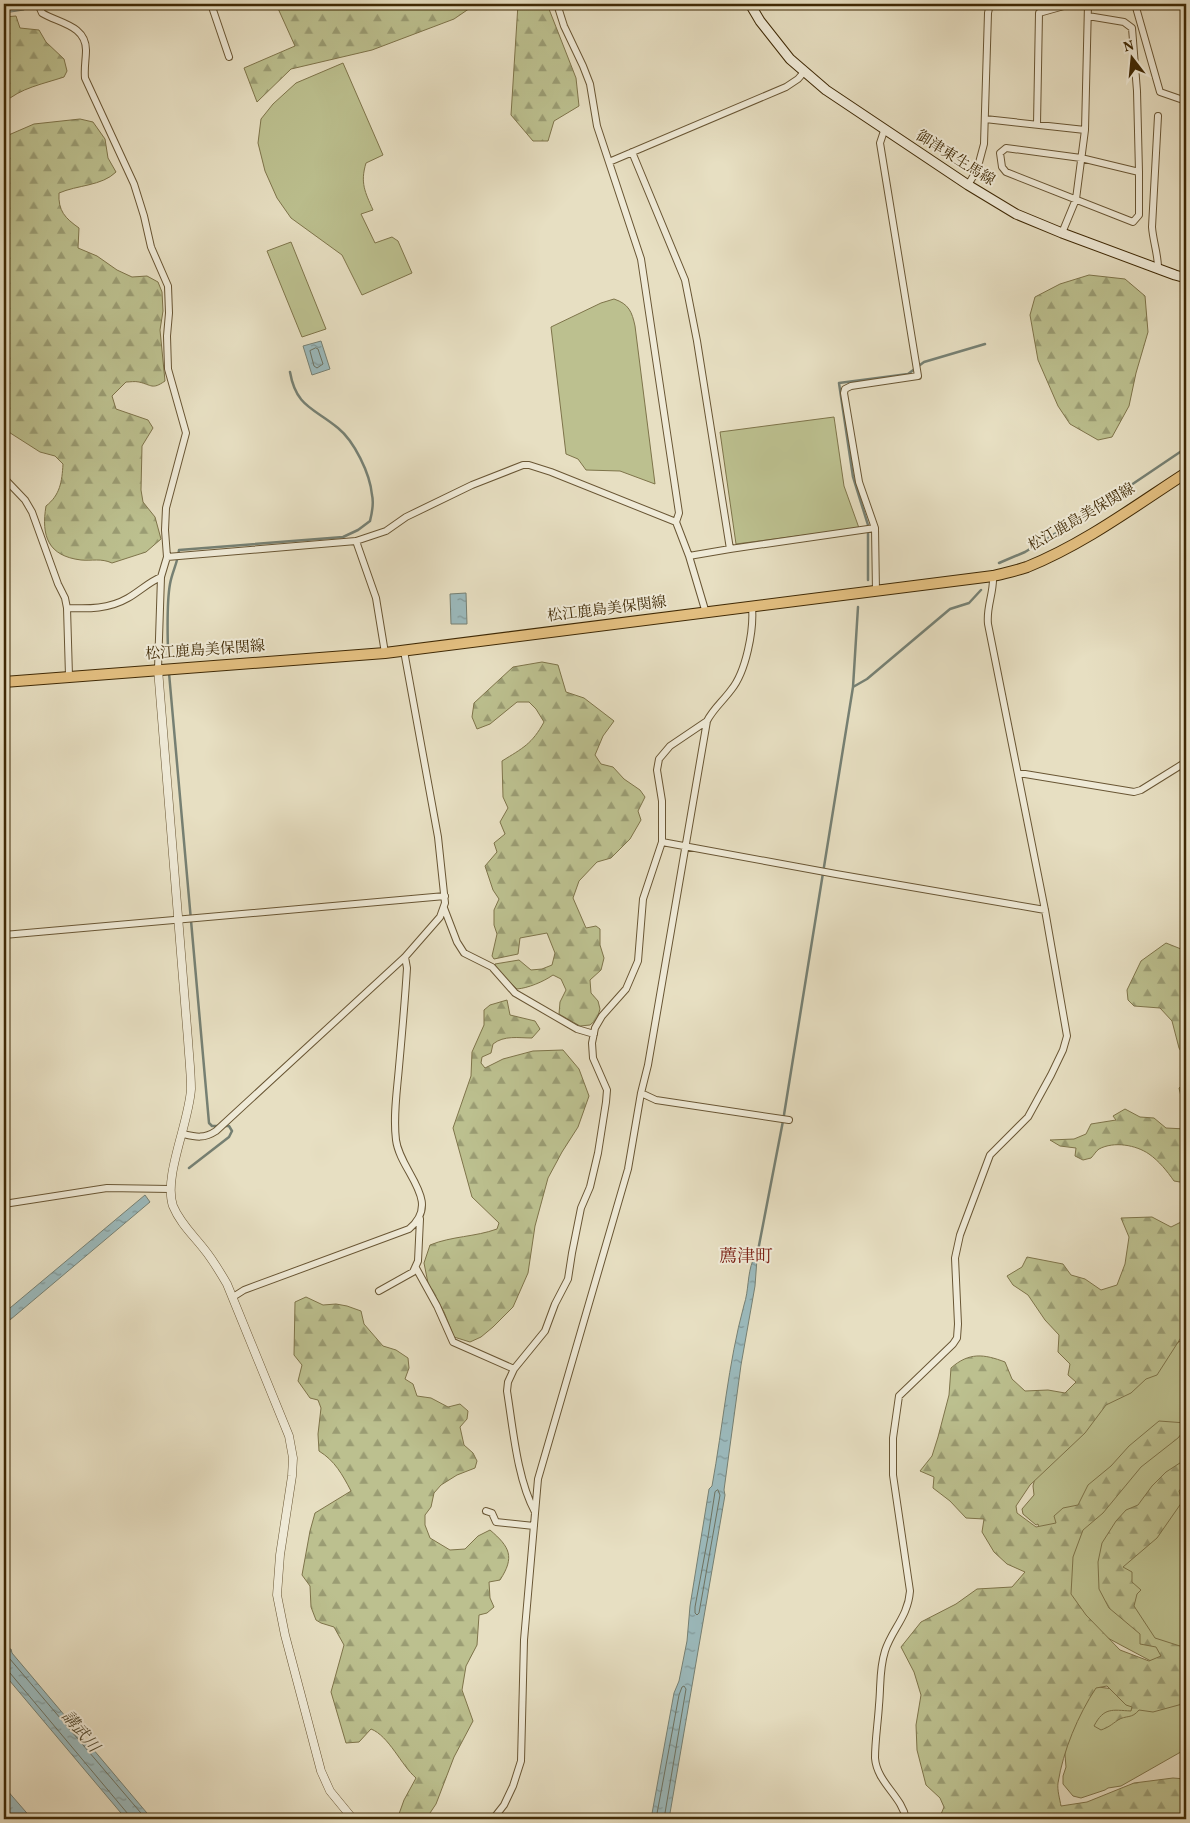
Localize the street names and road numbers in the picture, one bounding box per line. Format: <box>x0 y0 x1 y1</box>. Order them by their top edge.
street label: 御津東生馬線 <box>911 126 999 192</box>
street label: 松江鹿島美保関線 <box>1025 479 1139 557</box>
street label: 松江鹿島美保関線 <box>546 592 668 628</box>
street label: 松江鹿島美保関線 <box>144 636 266 666</box>

